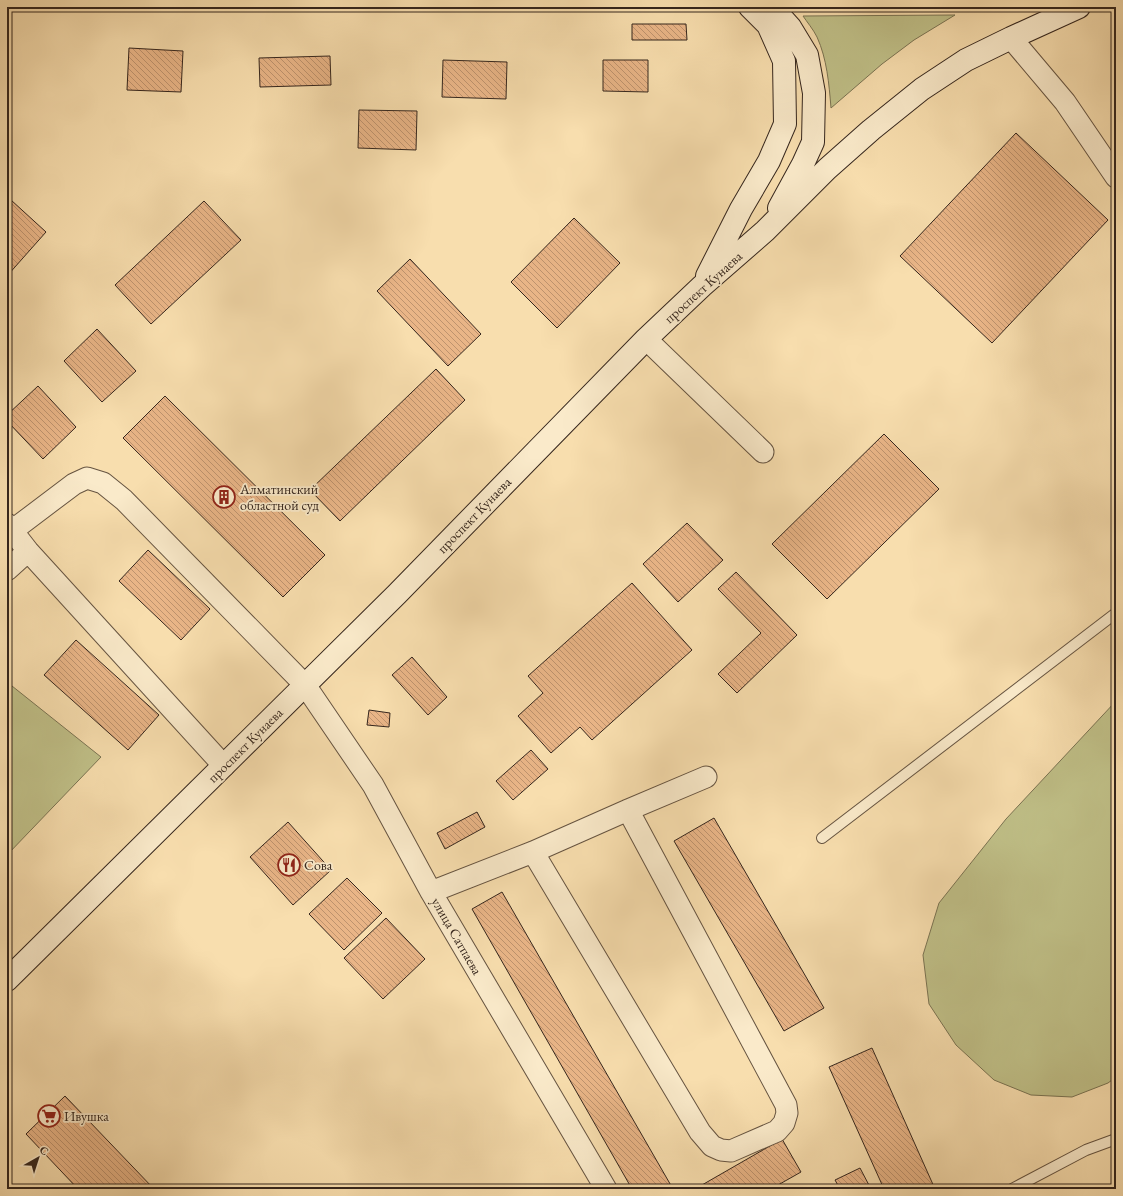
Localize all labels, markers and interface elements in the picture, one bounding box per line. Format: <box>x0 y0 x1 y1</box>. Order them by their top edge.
street label: проспект Кунаева <box>660 247 746 327</box>
street label: проспект Кунаева <box>433 473 515 557</box>
place label: Алматинский областной суд <box>239 480 320 514</box>
building icon: Алматинский областной суд <box>211 484 237 510</box>
street label: проспект Кунаева <box>204 703 287 786</box>
restaurant icon: Сова <box>276 852 302 878</box>
place label: Сова <box>304 856 333 874</box>
street label: улица Сатпаева <box>428 894 487 978</box>
supermarket icon: Ивушка <box>36 1103 62 1129</box>
place label: Ивушка <box>64 1107 109 1125</box>
north arrow <box>18 1138 58 1178</box>
text: С <box>37 1142 52 1158</box>

